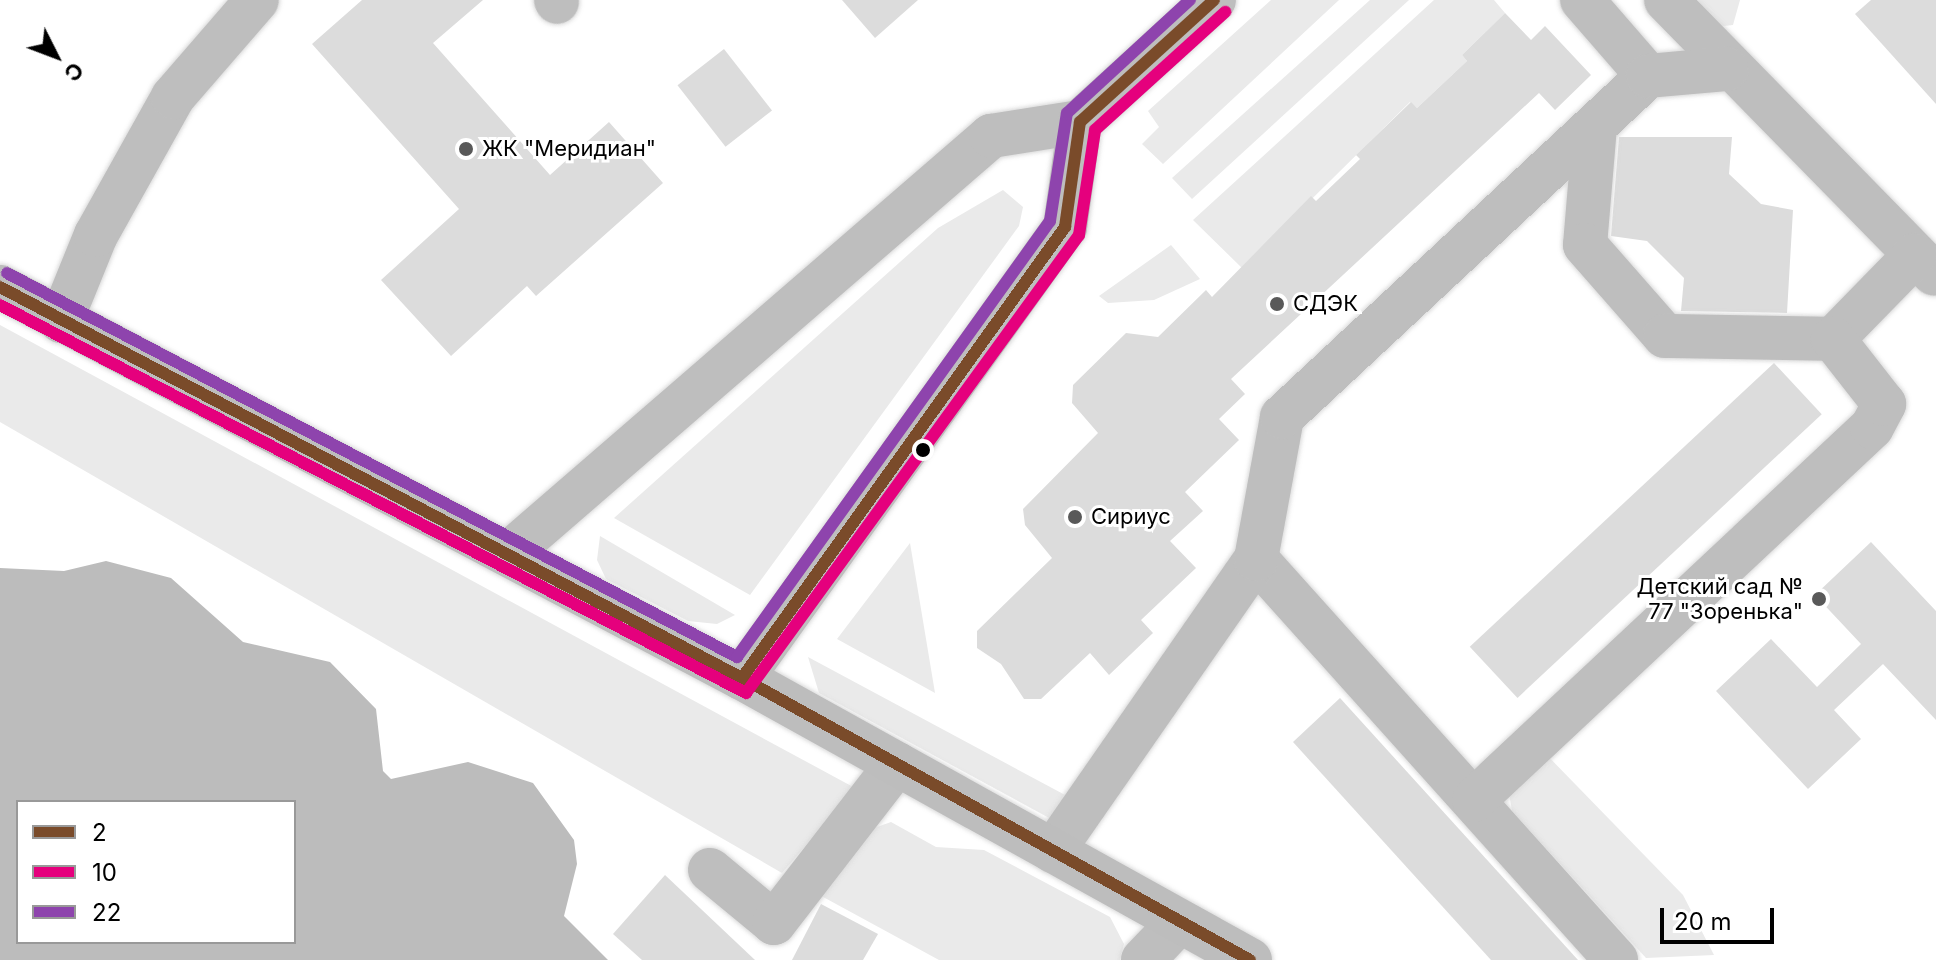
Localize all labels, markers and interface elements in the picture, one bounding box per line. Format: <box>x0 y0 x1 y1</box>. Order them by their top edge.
north arrow <box>16 16 96 96</box>
text: С <box>59 57 89 87</box>
place label: ЖК "Меридиан" <box>482 136 656 162</box>
marker: ЖК "Меридиан" <box>457 140 475 158</box>
place label: СДЭК <box>1293 291 1358 317</box>
marker: СДЭК <box>1268 295 1286 313</box>
unlabelled marker <box>915 442 931 458</box>
place label: Сириус <box>1091 504 1171 530</box>
marker: Сириус <box>1066 508 1084 526</box>
place label: Детский сад № 77 "Зоренька" <box>1636 573 1803 624</box>
marker: Детский сад № 77 "Зоренька" <box>1810 590 1828 608</box>
legend <box>16 800 296 944</box>
text: 2 <box>92 818 107 847</box>
text: 10 <box>92 858 117 887</box>
scale bar <box>1664 892 1778 942</box>
text: 22 <box>92 898 121 927</box>
text: 20 m <box>1674 907 1732 936</box>

